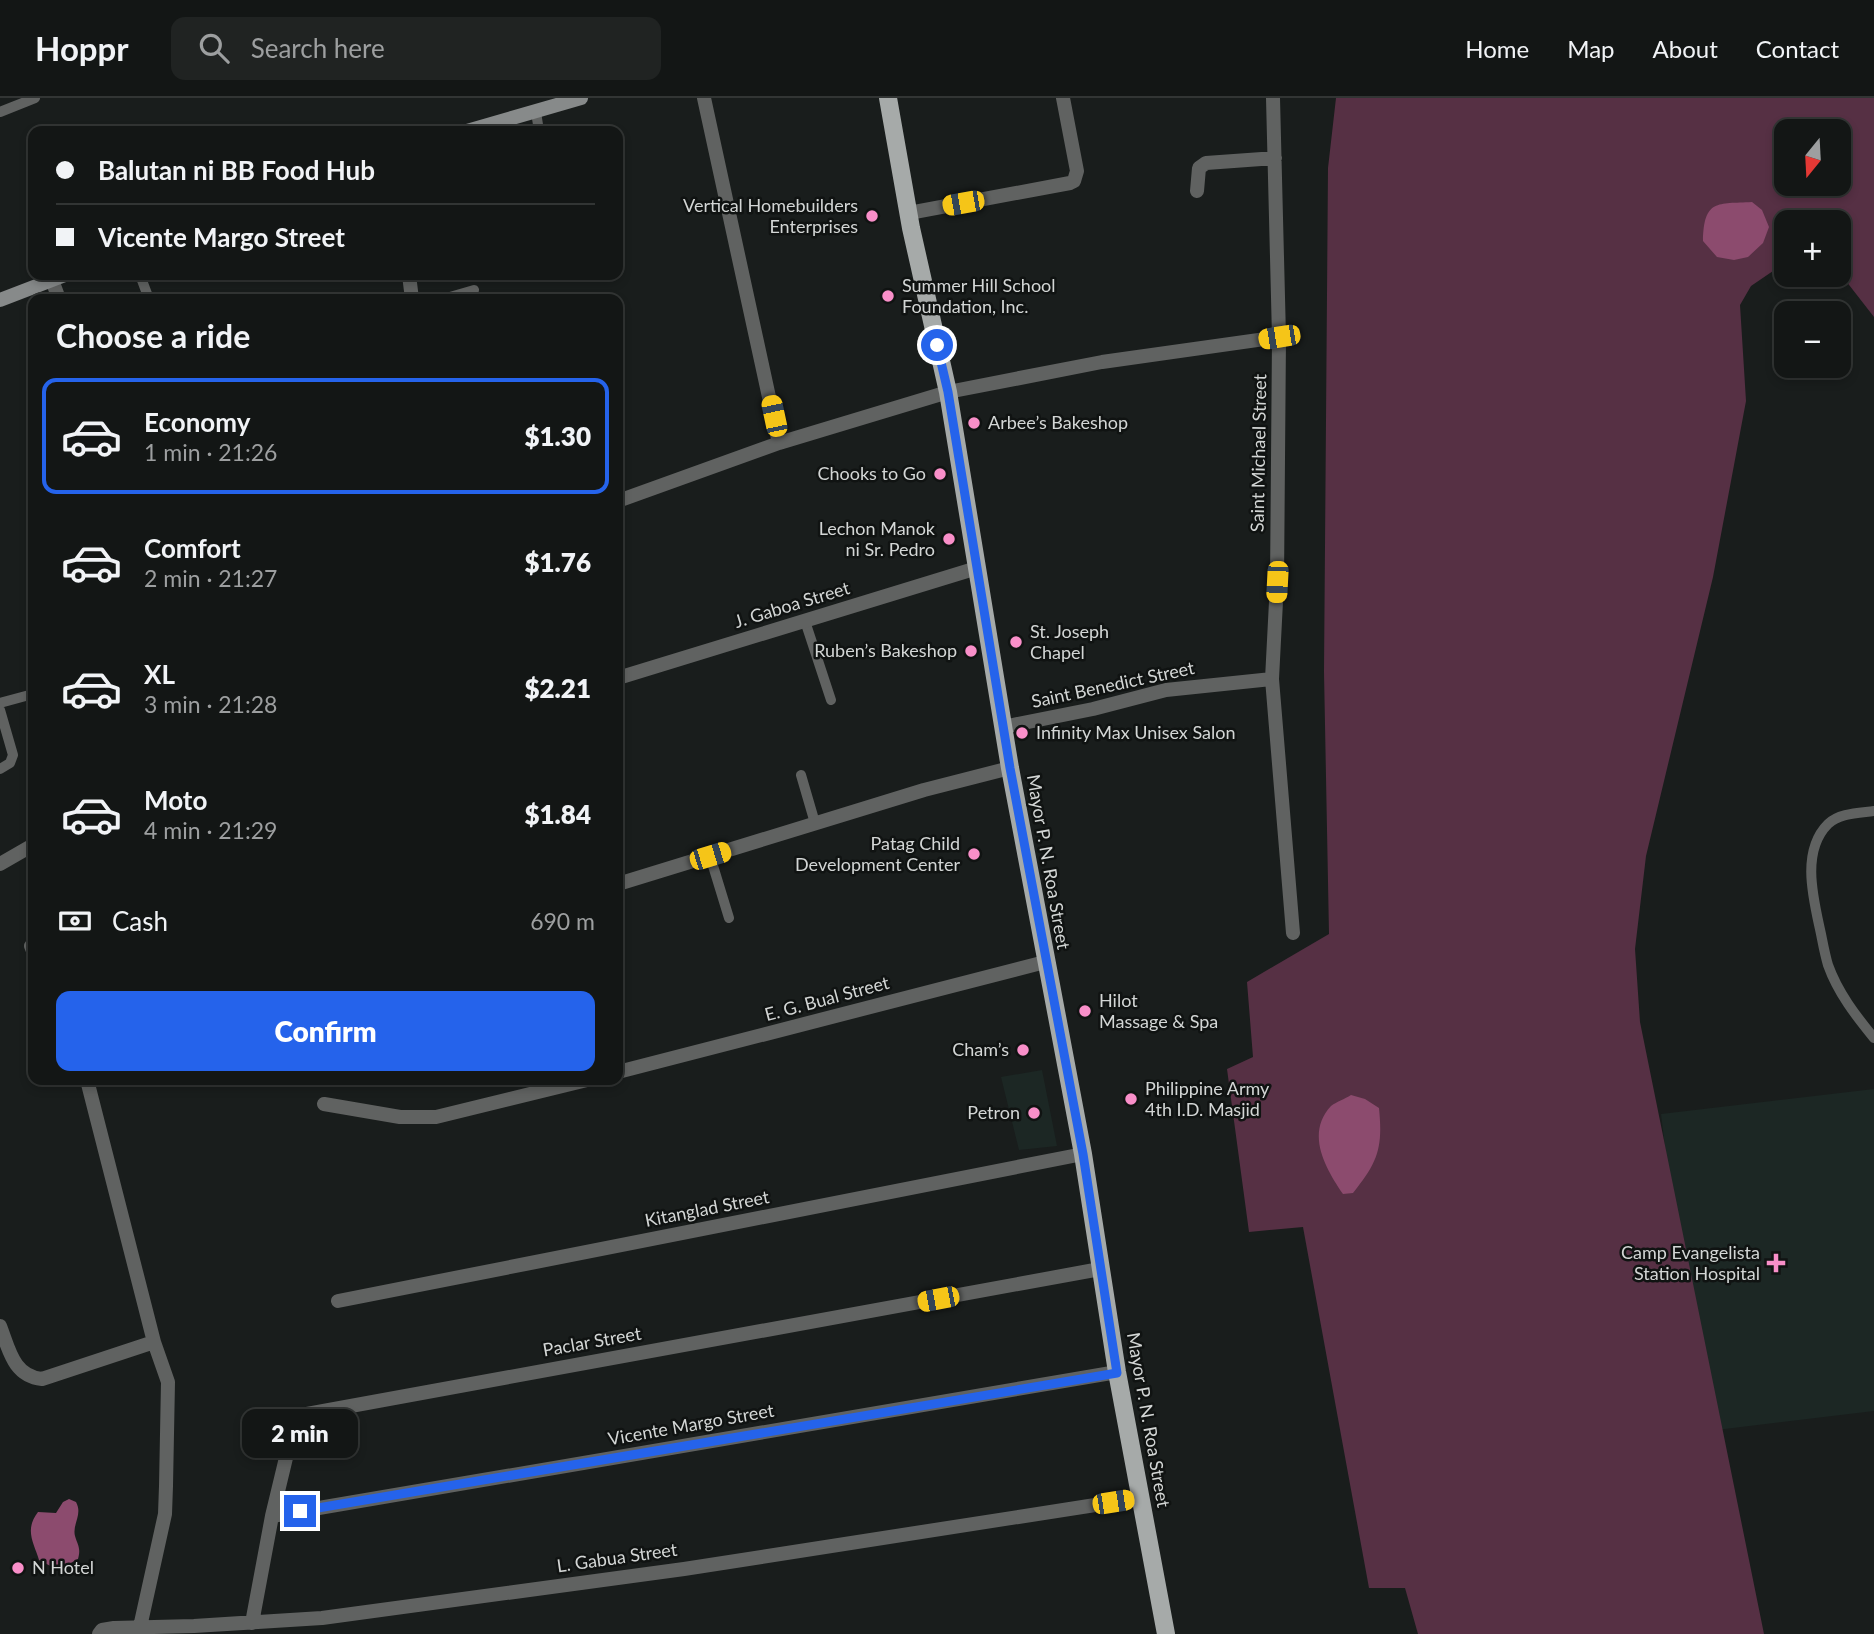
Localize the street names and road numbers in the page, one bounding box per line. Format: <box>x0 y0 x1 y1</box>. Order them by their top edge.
street label: Saint Michael Street <box>1246 373 1270 532</box>
street label: J. Gaboa Street <box>731 576 853 632</box>
street label: Saint Benedict Street <box>1029 656 1197 712</box>
street label: Mayor P. N. Roa Street <box>1023 773 1075 952</box>
street label: E. G. Bual Street <box>762 971 892 1025</box>
street label: Kitanglad Street <box>643 1185 771 1231</box>
street label: Paclar Street <box>541 1321 643 1360</box>
street label: Mayor P. N. Roa Street <box>1123 1331 1175 1510</box>
street label: Vicente Margo Street <box>606 1398 776 1449</box>
street label: L. Gabua Street <box>555 1538 679 1576</box>

